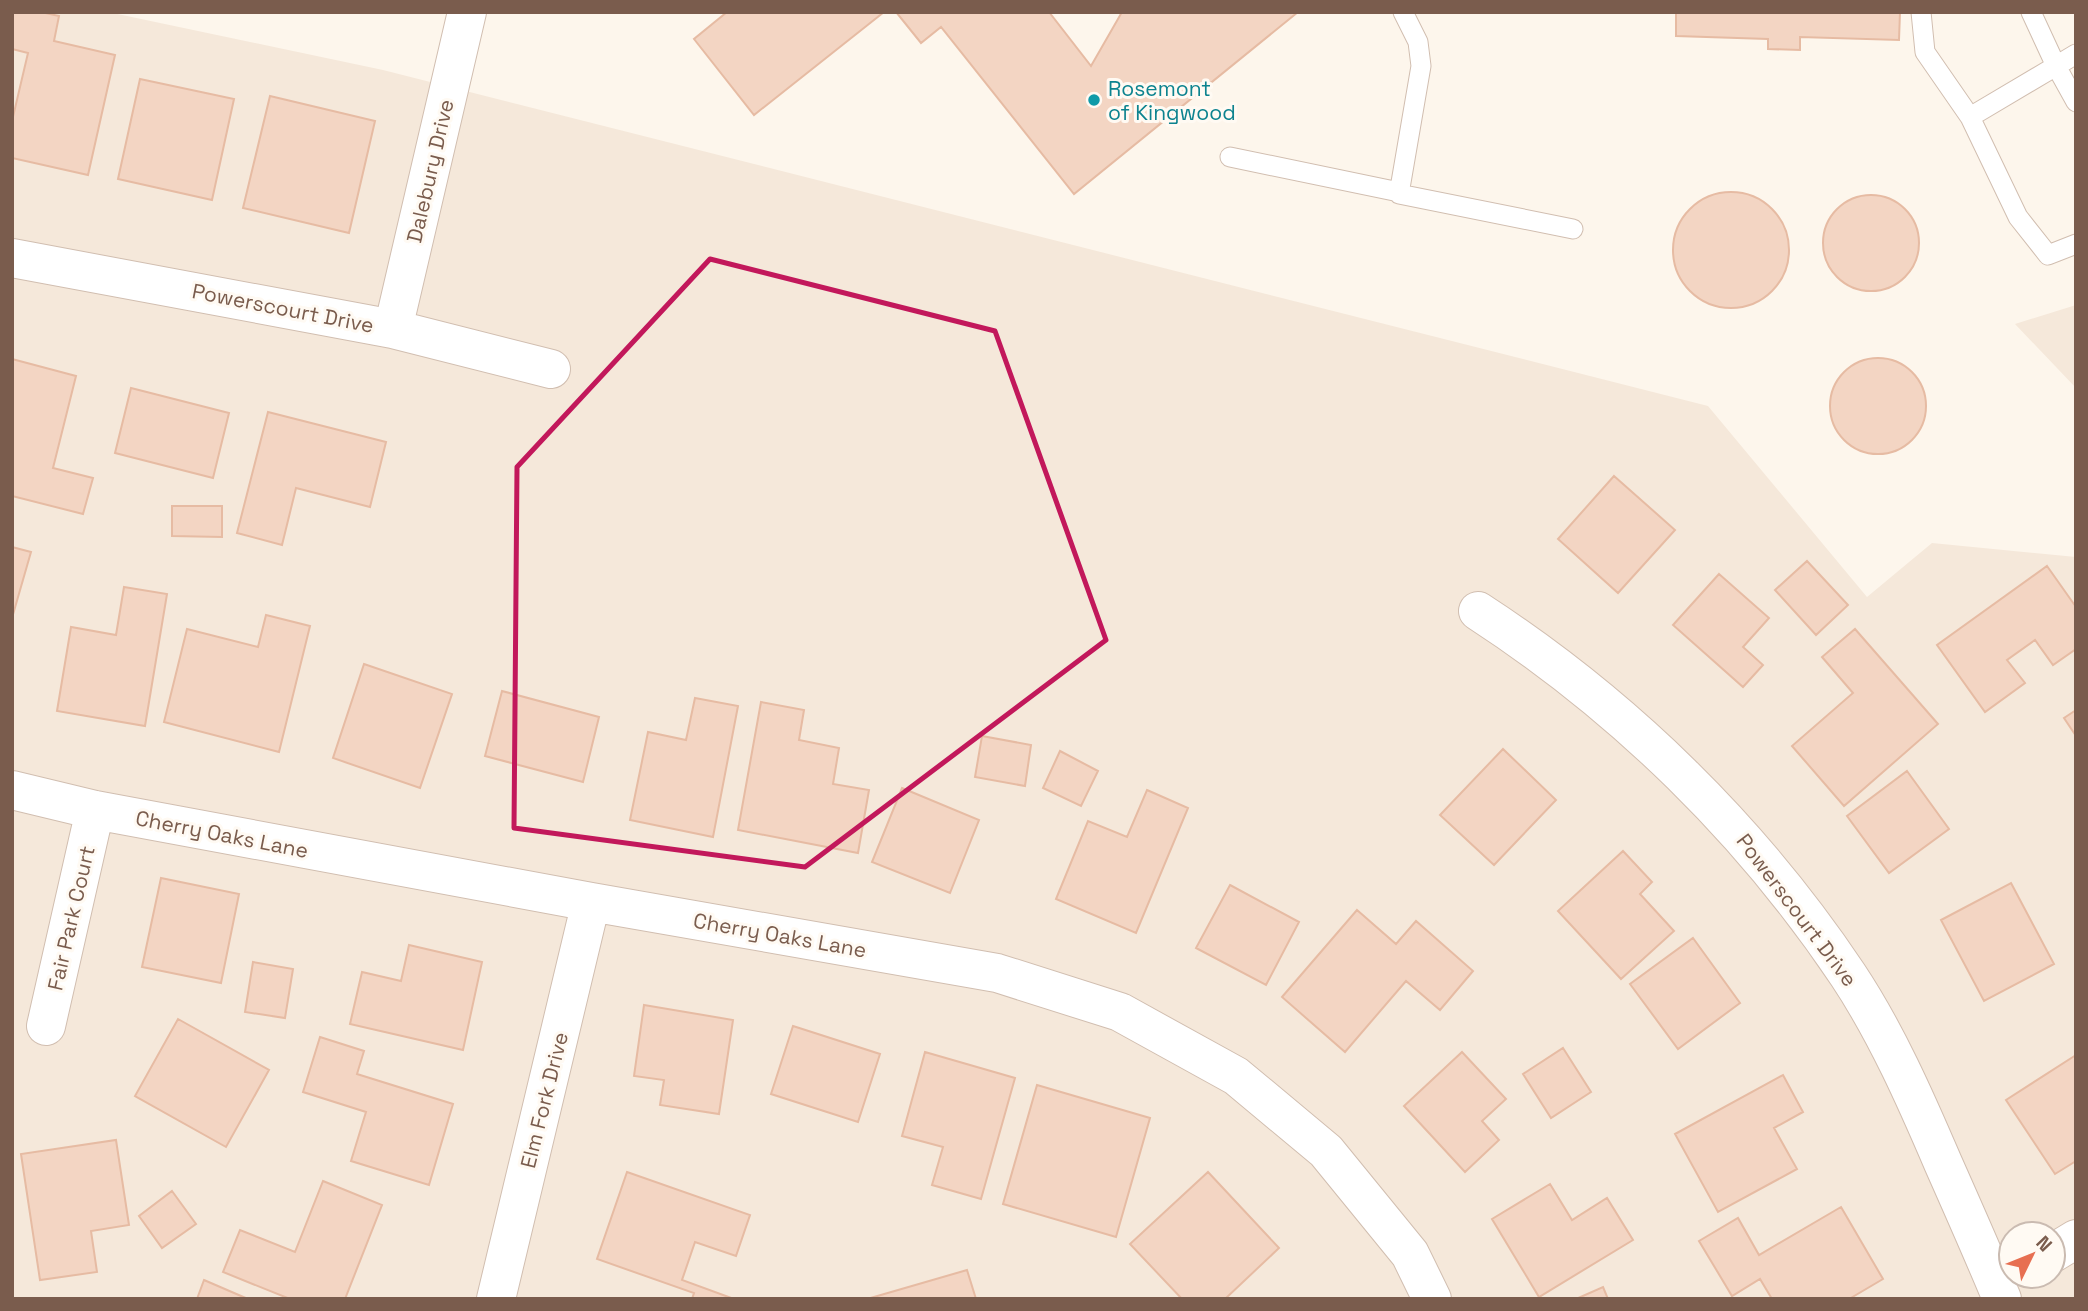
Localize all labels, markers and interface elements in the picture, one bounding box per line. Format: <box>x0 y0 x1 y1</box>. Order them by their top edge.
place label: Rosemont of Kingwood <box>1108 75 1236 126</box>
marker: Rosemont of Kingwood <box>1086 92 1102 108</box>
street label: Dalebury Drive <box>400 97 460 245</box>
street label: Powerscourt Drive <box>190 277 376 339</box>
street label: Cherry Oaks Lane <box>133 804 311 864</box>
street label: Powerscourt Drive <box>1731 828 1863 992</box>
street label: Fair Park Court <box>41 843 101 993</box>
street label: Cherry Oaks Lane <box>691 906 869 964</box>
street label: Elm Fork Drive <box>514 1029 574 1171</box>
north arrow <box>1997 1220 2067 1290</box>
text: N <box>2031 1231 2058 1257</box>

